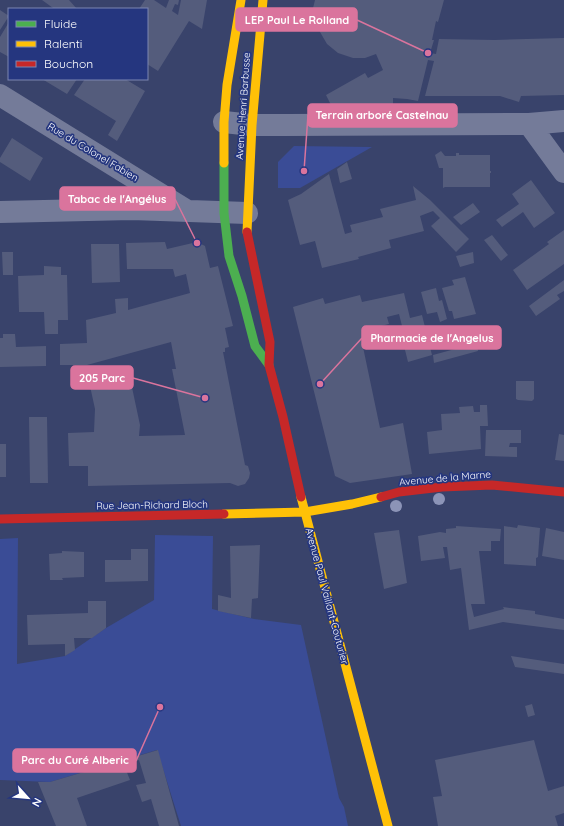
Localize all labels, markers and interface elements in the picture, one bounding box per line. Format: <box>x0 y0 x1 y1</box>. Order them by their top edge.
legend <box>8 8 148 80</box>
callout: LEP Paul Le Rolland <box>236 8 357 31</box>
text: LEP Paul Le Rolland <box>245 13 349 27</box>
text: Fluide <box>44 16 77 31</box>
text: Ralenti <box>44 36 82 51</box>
street label: Avenue Henri Barbusse <box>233 52 253 160</box>
text: Bouchon <box>44 56 93 71</box>
callout: Terrain arboré Castelnau <box>308 104 457 127</box>
text: Terrain arboré Castelnau <box>316 108 449 122</box>
street label: Rue du Colonel Fabien <box>45 120 141 184</box>
callout: Tabac de l'Angélus <box>60 187 175 210</box>
text: Tabac de l'Angélus <box>68 192 166 206</box>
callout: Pharmacie de l'Angelus <box>362 326 501 349</box>
text: Pharmacie de l'Angelus <box>370 331 494 345</box>
callout: 205 Parc <box>71 366 133 389</box>
text: 205 Parc <box>79 371 125 385</box>
street label: Avenue de la Marne <box>399 467 492 488</box>
street label: Rue Jean-Richard Bloch <box>96 498 208 512</box>
street label: Avenue Paul Vaillant-Couturier <box>302 526 352 666</box>
callout: Parc du Curé Alberic <box>13 749 136 772</box>
text: Parc du Curé Alberic <box>21 753 129 767</box>
north arrow <box>8 778 48 818</box>
text: N <box>29 796 45 809</box>

